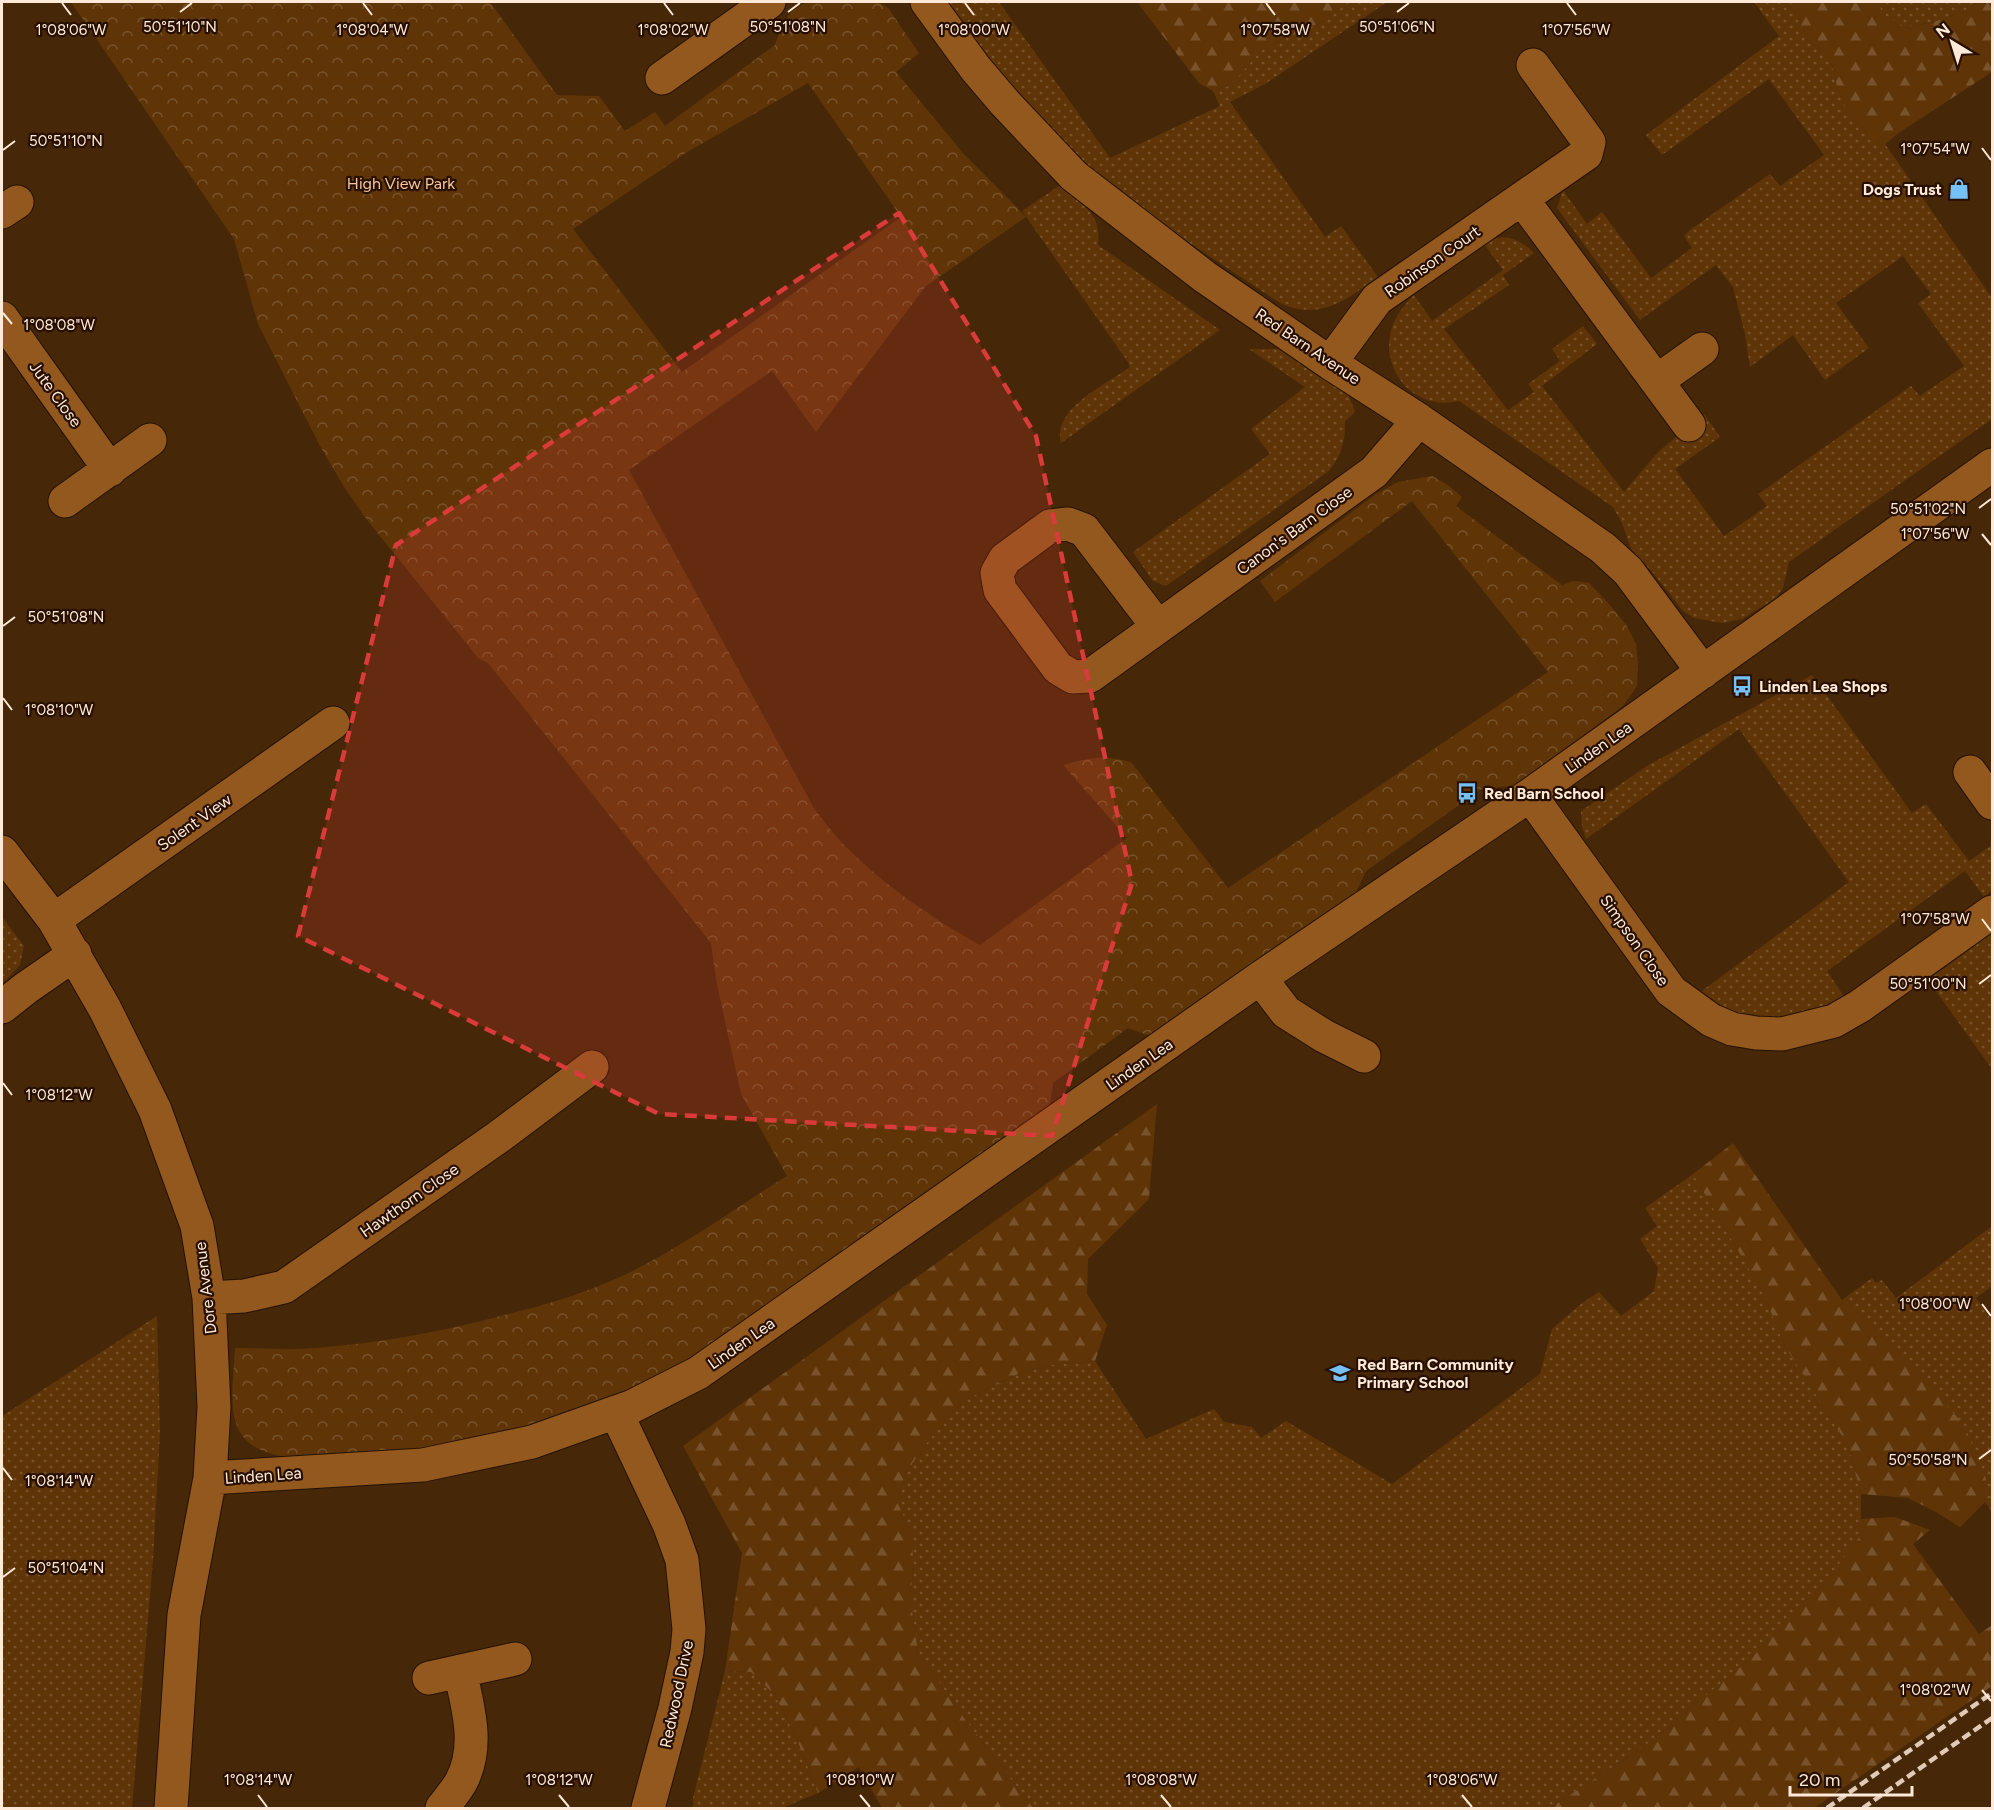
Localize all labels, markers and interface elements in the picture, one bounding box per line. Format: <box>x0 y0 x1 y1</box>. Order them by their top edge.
north arrow <box>1922 12 1982 72</box>
text: 50°51'10"N <box>143 18 217 36</box>
text: 50°51'08"N <box>750 18 826 36</box>
text: 50°51'06"N <box>1359 18 1435 36</box>
text: N <box>1932 19 1954 42</box>
text: 1°08'06"W <box>36 21 107 39</box>
text: 1°08'04"W <box>336 21 408 39</box>
text: 1°08'02"W <box>638 21 709 39</box>
text: 1°08'00"W <box>938 21 1011 39</box>
text: 1°07'58"W <box>1240 21 1310 39</box>
text: 1°07'56"W <box>1542 21 1611 39</box>
text: 50°51'10"N <box>29 132 103 150</box>
text: 1°07'54"W <box>1900 140 1970 158</box>
park label: High View Park <box>347 174 455 193</box>
shop icon: Dogs Trust <box>1947 177 1971 201</box>
place label: Dogs Trust <box>1863 180 1942 199</box>
street label: Robinson Court <box>1381 221 1484 301</box>
street label: Red Barn Avenue <box>1252 304 1364 389</box>
text: 1°08'08"W <box>23 316 95 334</box>
street label: Jute Close <box>25 358 86 431</box>
street label: Canon's Barn Close <box>1233 482 1356 579</box>
text: 50°51'02"N <box>1890 500 1966 518</box>
text: 1°07'56"W <box>1901 525 1970 543</box>
text: 50°51'08"N <box>28 608 104 626</box>
bus stop icon: Linden Lea Shops <box>1730 674 1754 698</box>
place label: Linden Lea Shops <box>1759 677 1888 696</box>
text: 1°08'10"W <box>25 701 94 719</box>
street label: Linden Lea <box>1561 717 1635 777</box>
bus stop icon: Red Barn School <box>1455 781 1479 805</box>
place label: Red Barn School <box>1484 784 1604 803</box>
street label: Solent View <box>154 790 235 855</box>
street label: Simpson Close <box>1596 891 1673 990</box>
text: 1°07'58"W <box>1900 910 1970 928</box>
text: 50°51'00"N <box>1889 975 1967 993</box>
street label: Linden Lea <box>1102 1034 1176 1094</box>
text: 1°08'12"W <box>25 1086 93 1104</box>
street label: Hawthorn Close <box>356 1159 462 1241</box>
street label: Dore Avenue <box>190 1241 221 1335</box>
text: 1°08'00"W <box>1899 1295 1972 1313</box>
street label: Linden Lea <box>704 1313 778 1373</box>
place label: Red Barn Community Primary School <box>1357 1355 1514 1392</box>
school or university icon: Red Barn Community Primary School <box>1328 1361 1352 1385</box>
text: 50°50'58"N <box>1888 1451 1968 1469</box>
street label: Linden Lea <box>224 1463 302 1488</box>
text: 1°08'14"W <box>25 1472 94 1490</box>
text: 50°51'04"N <box>28 1559 104 1577</box>
street label: Redwood Drive <box>656 1638 697 1750</box>
text: 1°08'02"W <box>1900 1681 1971 1699</box>
scale bar <box>1790 1759 1912 1797</box>
text: 20 m <box>1799 1769 1840 1791</box>
text: 1°08'14"W <box>224 1771 293 1789</box>
text: 1°08'12"W <box>525 1771 593 1789</box>
text: 1°08'10"W <box>826 1771 895 1789</box>
text: 1°08'08"W <box>1125 1771 1197 1789</box>
text: 1°08'06"W <box>1427 1771 1498 1789</box>

